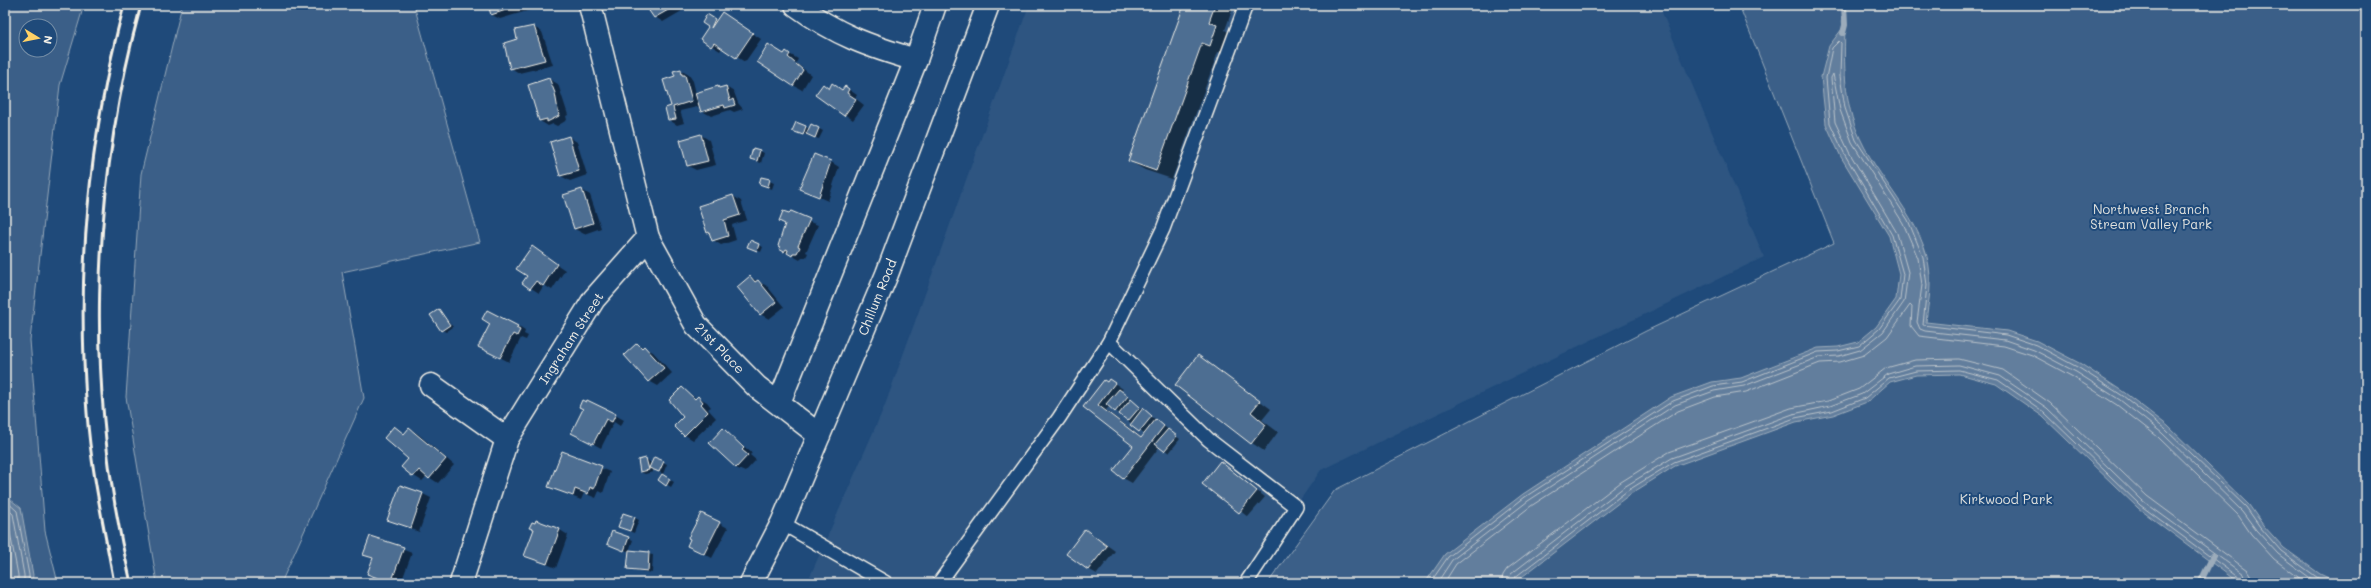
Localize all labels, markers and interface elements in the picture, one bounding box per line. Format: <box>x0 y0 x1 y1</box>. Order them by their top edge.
north arrow <box>18 18 58 58</box>
text: N <box>40 34 56 45</box>
park label: Northwest Branch Stream Valley Park <box>2090 200 2212 232</box>
street label: Chillum Road <box>853 256 900 338</box>
street label: Ingraham Street <box>534 288 607 387</box>
street label: 21st Place <box>692 319 749 377</box>
park label: Kirkwood Park <box>1960 490 2052 507</box>

